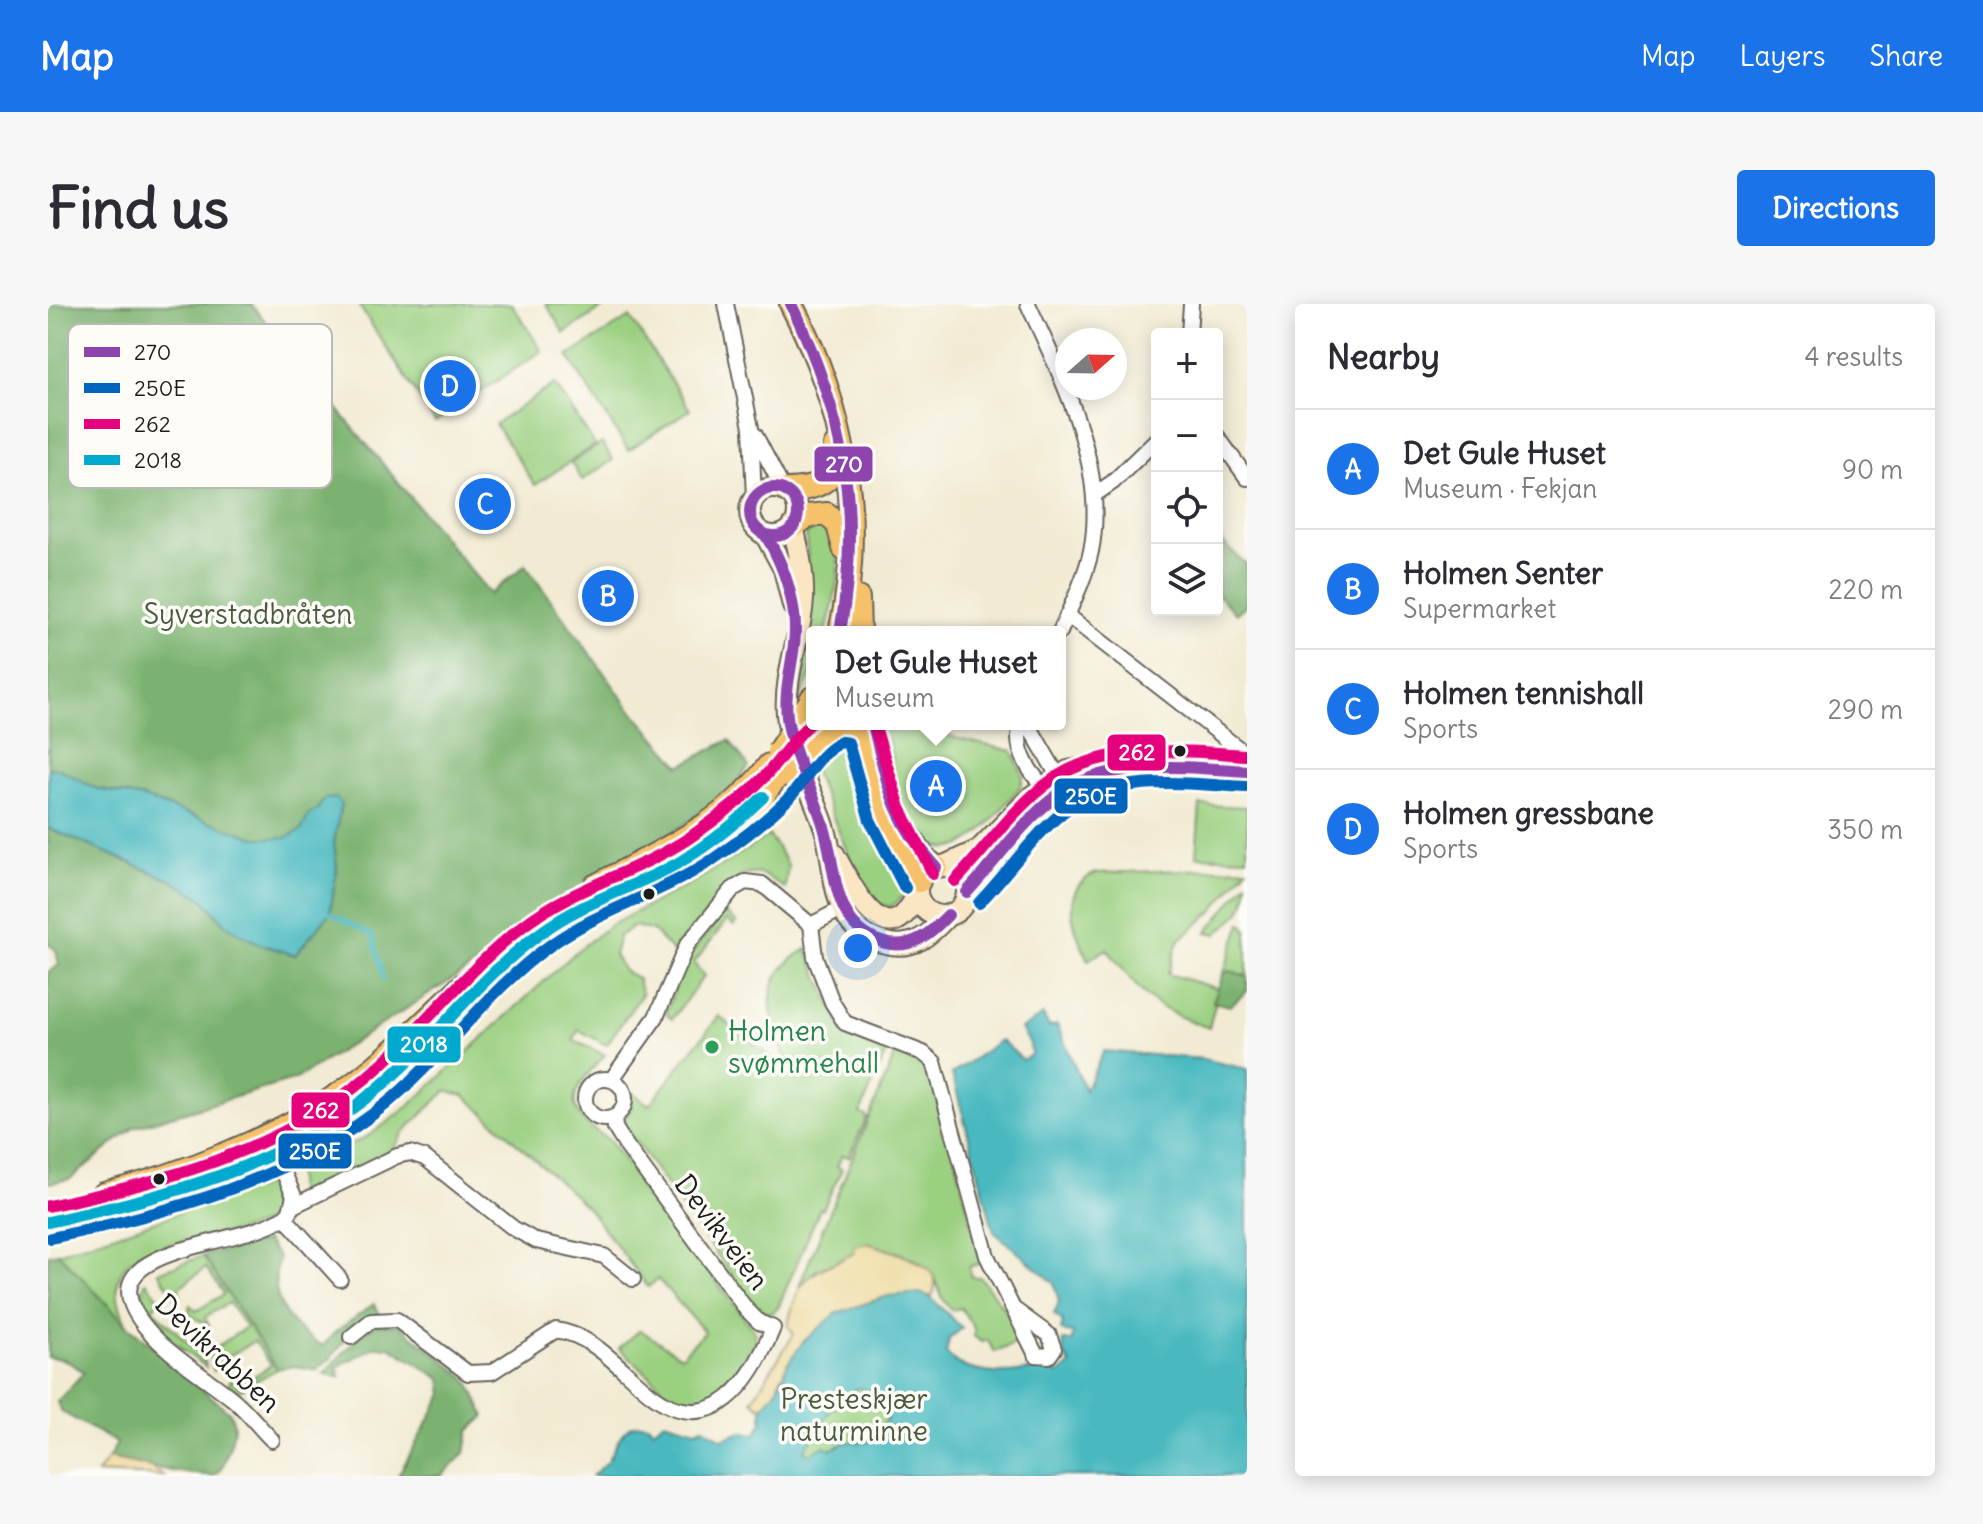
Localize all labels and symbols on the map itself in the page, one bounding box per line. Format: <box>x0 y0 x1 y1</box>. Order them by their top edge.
legend <box>68 324 332 488</box>
north arrow <box>1055 328 1127 400</box>
text: 270 <box>134 338 171 366</box>
pin: D <box>424 356 476 416</box>
text: 250E <box>134 374 186 402</box>
text: 262 <box>134 410 171 438</box>
line badge: 270 <box>813 445 874 483</box>
text: 2018 <box>134 446 182 474</box>
text: 270 <box>825 450 863 478</box>
pin: C <box>459 474 511 534</box>
pin: B <box>582 566 634 626</box>
park label: Syverstadbråten <box>143 596 353 632</box>
line badge: 262 <box>1106 733 1167 772</box>
text: 262 <box>1119 738 1155 766</box>
unlabelled marker <box>1172 743 1188 759</box>
pin: A <box>910 756 962 816</box>
line badge: 250E <box>1053 777 1129 815</box>
text: 250E <box>1065 782 1117 810</box>
unlabelled marker <box>641 886 657 902</box>
your location <box>838 928 878 968</box>
place label: Holmen svømmehall <box>728 1013 879 1081</box>
line badge: 2018 <box>386 1025 462 1064</box>
text: 2018 <box>400 1030 448 1058</box>
marker: Holmen svømmehall <box>703 1038 721 1056</box>
line badge: 262 <box>290 1091 351 1129</box>
text: 262 <box>303 1096 339 1124</box>
line badge: 250E <box>277 1132 353 1170</box>
text: 250E <box>289 1137 341 1165</box>
street label: Devikveien <box>667 1167 777 1297</box>
unlabelled marker <box>151 1171 167 1187</box>
street label: Devikrabben <box>148 1286 288 1420</box>
park label: Presteskjær naturminne <box>780 1381 928 1449</box>

